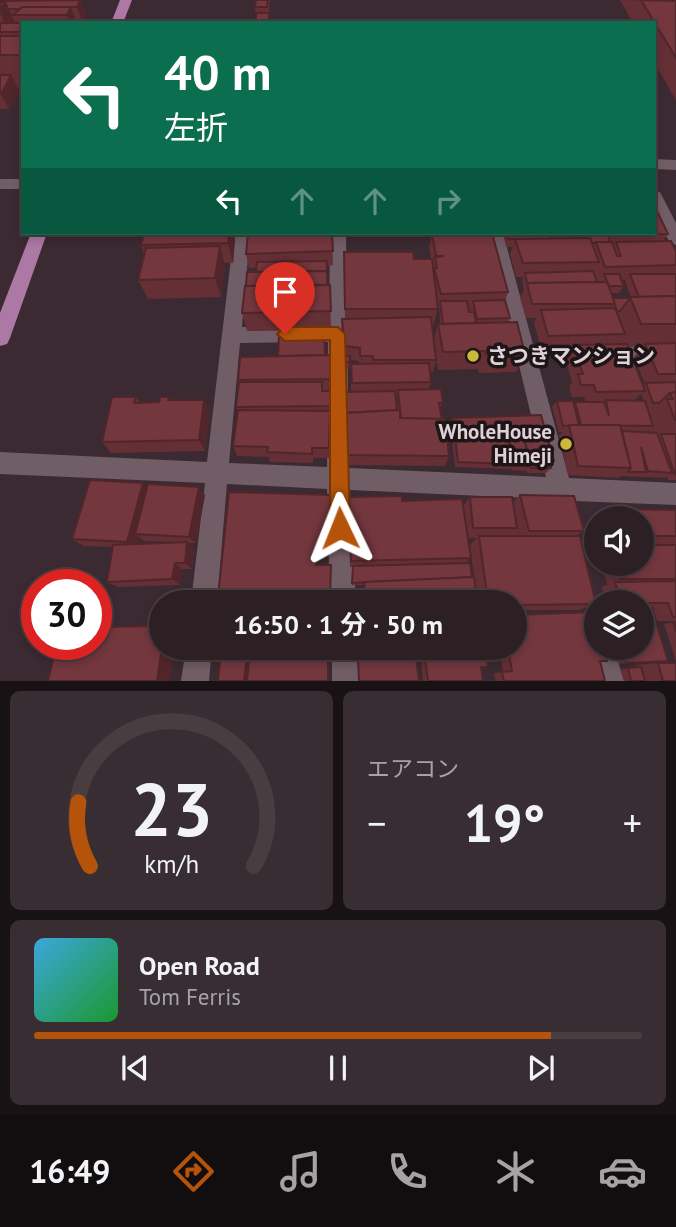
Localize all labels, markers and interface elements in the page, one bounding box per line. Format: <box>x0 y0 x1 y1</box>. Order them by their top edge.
text: 40 m <box>164 40 271 104</box>
icon: left <box>49 49 140 140</box>
text: 左折 <box>164 106 228 148</box>
icon: left <box>210 182 248 220</box>
icon: ahead <box>283 182 321 220</box>
icon: ahead <box>356 182 394 220</box>
icon: right <box>429 182 467 220</box>
pin <box>255 262 315 334</box>
icon: arrive <box>266 273 304 311</box>
place label: さつきマンション <box>487 342 655 369</box>
marker: さつきマンション <box>465 348 481 364</box>
place label: WholeHouse Himeji <box>439 418 552 469</box>
marker: WholeHouse Himeji <box>558 436 574 452</box>
position arrow <box>303 491 377 565</box>
map controls <box>584 506 654 660</box>
button: sound <box>584 506 654 576</box>
speed limit sign: 30 <box>21 569 112 660</box>
button: layers <box>584 590 654 660</box>
text: 16:50 · 1 分 · 50 m <box>233 608 443 641</box>
text: エアコン <box>367 754 459 783</box>
text: 23 <box>130 763 213 857</box>
text: 19° <box>464 789 545 856</box>
text: − <box>367 798 386 847</box>
text: + <box>623 798 642 847</box>
text: km/h <box>144 848 199 880</box>
text: Open Road <box>139 949 260 982</box>
text: Tom Ferris <box>139 982 241 1011</box>
icon: previous <box>116 1049 154 1087</box>
icon: pause <box>319 1049 357 1087</box>
icon: next <box>522 1049 560 1087</box>
icon: directions <box>169 1147 218 1196</box>
icon: music <box>276 1147 325 1196</box>
icon: phone <box>383 1147 432 1196</box>
icon: climate <box>491 1147 540 1196</box>
icon: car <box>598 1147 647 1196</box>
text: 16:49 <box>29 1150 110 1192</box>

